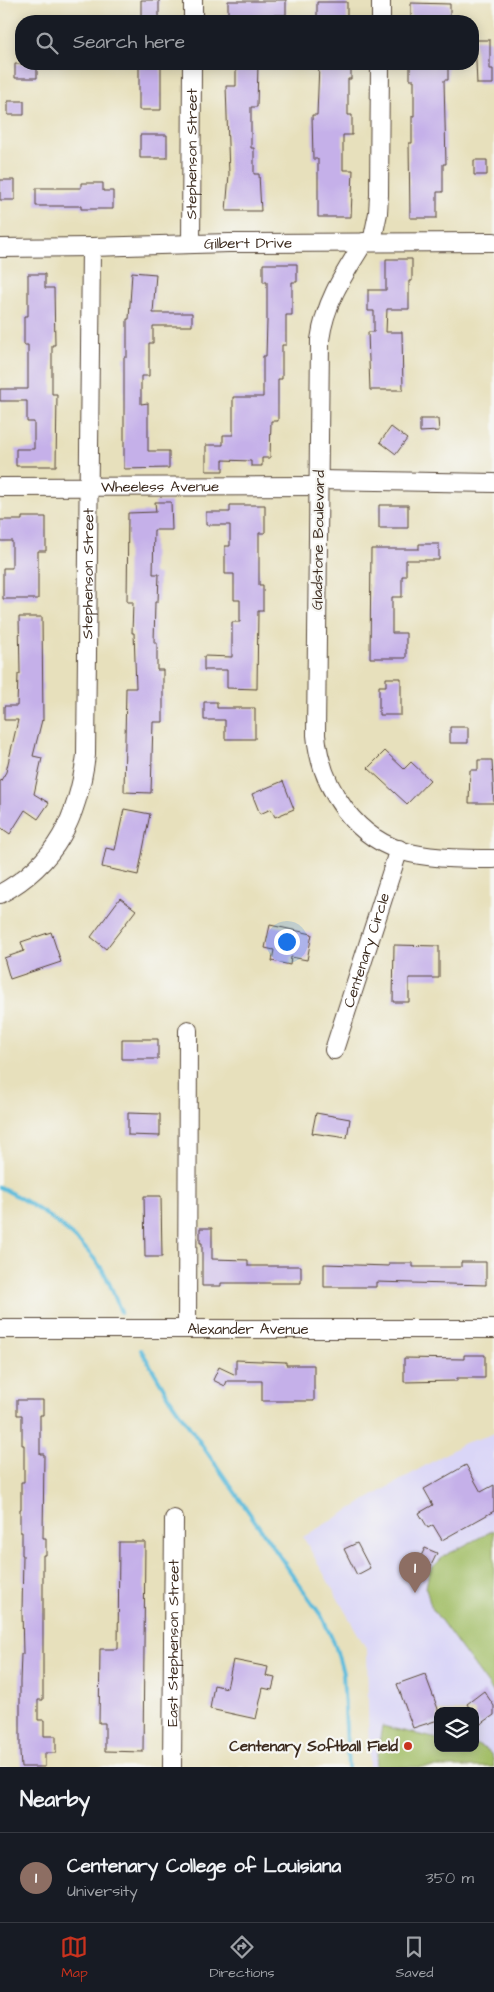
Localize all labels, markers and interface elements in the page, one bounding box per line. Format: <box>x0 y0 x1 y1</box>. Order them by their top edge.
search box <box>15 15 479 70</box>
icon: search <box>33 29 61 57</box>
text: Search here <box>73 29 185 56</box>
street label: Stephenson Street <box>181 88 203 220</box>
street label: Gilbert Drive <box>204 233 292 255</box>
street label: Gladstone Boulevard <box>307 469 330 610</box>
street label: Wheeless Avenue <box>101 476 219 498</box>
street label: Stephenson Street <box>77 508 99 639</box>
street label: Centenary Circle <box>338 890 395 1010</box>
your location <box>274 929 300 955</box>
street label: Alexander Avenue <box>187 1319 309 1340</box>
pin: 1 <box>399 1552 431 1593</box>
street label: East Stephenson Street <box>162 1559 185 1727</box>
map controls <box>434 1707 479 1752</box>
button: layers <box>434 1707 479 1752</box>
place label: Centenary Softball Field <box>229 1736 398 1758</box>
marker: Centenary Softball Field <box>402 1740 414 1752</box>
text: Nearby <box>20 1785 90 1814</box>
text: Centenary College of Louisiana <box>67 1853 341 1880</box>
text: 1 <box>35 1867 37 1889</box>
text: 350 m <box>426 1867 474 1889</box>
text: University <box>67 1880 138 1902</box>
tab: Map <box>60 1933 88 1983</box>
tab: Directions <box>209 1933 274 1983</box>
tab: Saved <box>395 1933 434 1983</box>

